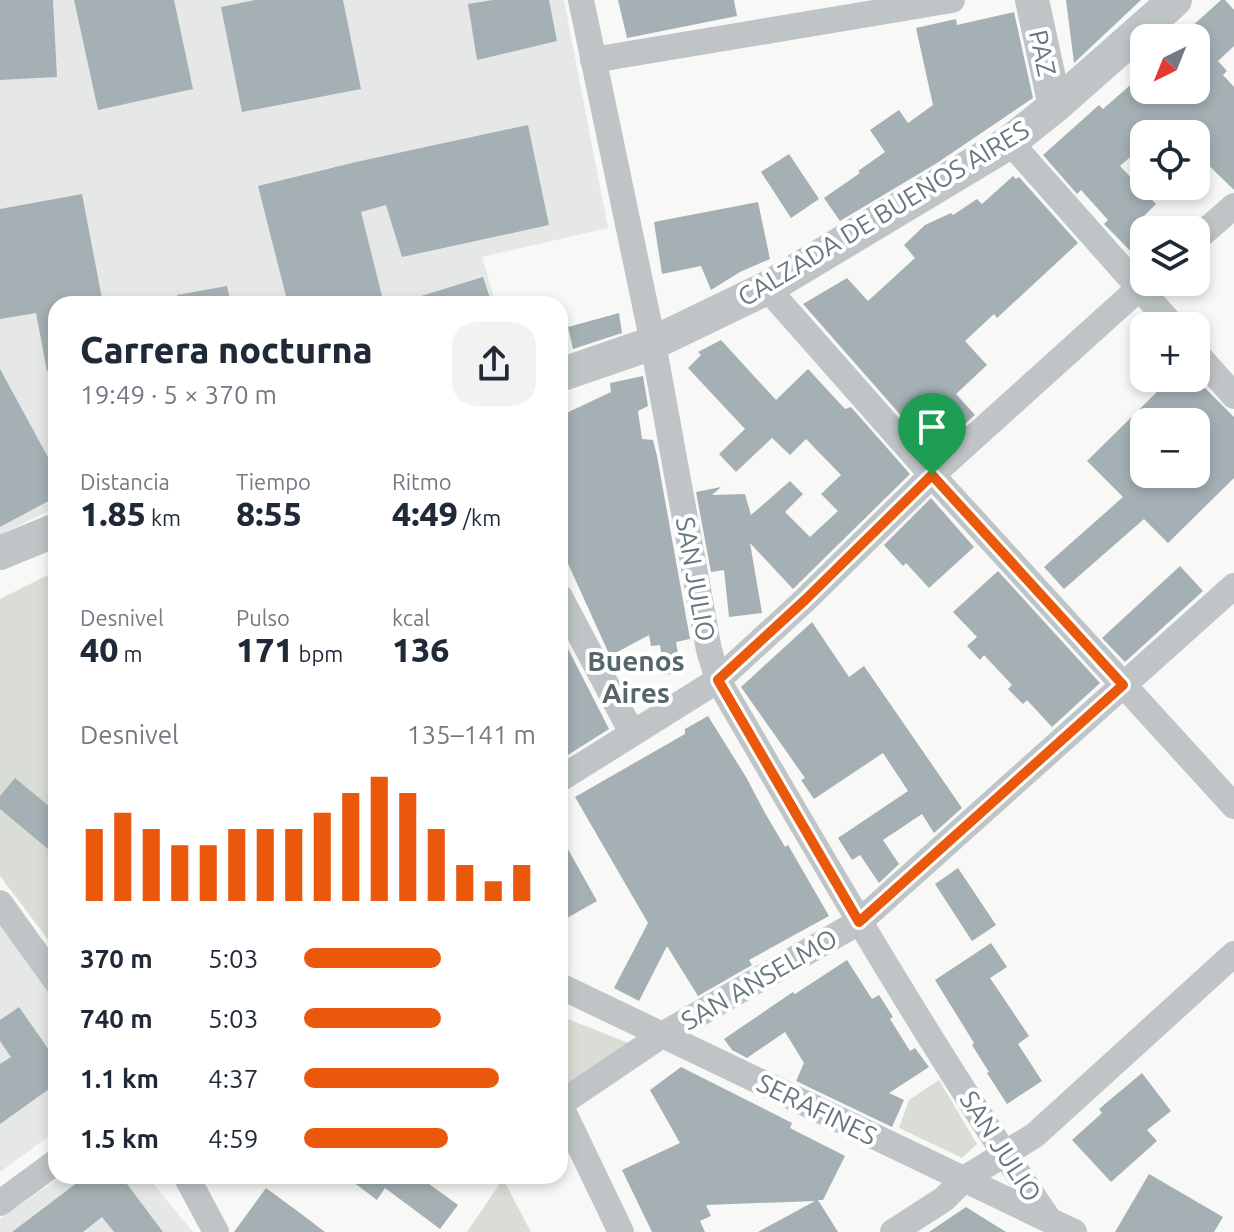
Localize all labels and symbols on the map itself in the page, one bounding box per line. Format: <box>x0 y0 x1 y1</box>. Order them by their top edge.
north arrow <box>1130 24 1210 104</box>
street label: PAZ <box>1024 27 1062 79</box>
street label: CALZADA DE BUENOS AIRES <box>732 115 1034 311</box>
pin <box>898 393 966 475</box>
street label: SAN JULIO <box>671 515 721 643</box>
district label: Buenos Aires <box>587 645 685 708</box>
street label: SAN ANSELMO <box>676 923 842 1035</box>
street label: SERAFINES <box>753 1068 881 1150</box>
street label: SAN JULIO <box>955 1085 1047 1207</box>

